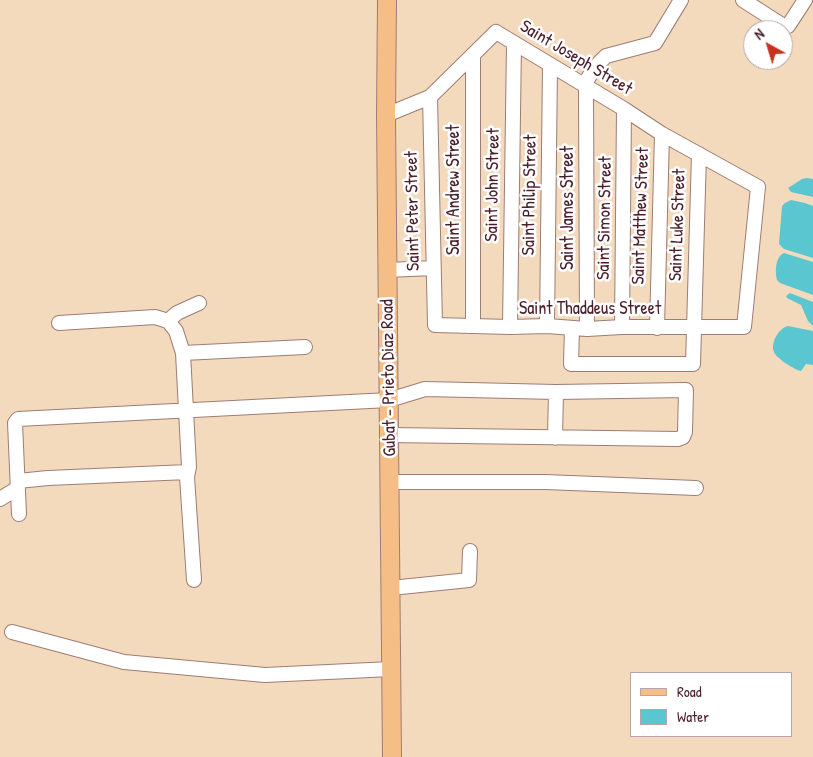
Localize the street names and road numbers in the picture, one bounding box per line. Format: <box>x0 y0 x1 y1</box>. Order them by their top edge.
street label: Saint Joseph Street <box>516 16 636 100</box>
street label: Saint Andrew Street <box>443 125 465 255</box>
street label: Saint John Street <box>481 128 505 242</box>
street label: Saint Philip Street <box>518 135 542 255</box>
street label: Saint James Street <box>557 146 579 270</box>
street label: Saint Matthew Street <box>628 147 654 285</box>
street label: Saint Peter Street <box>401 151 425 271</box>
street label: Saint Simon Street <box>593 156 617 280</box>
street label: Saint Luke Street <box>665 168 691 282</box>
street label: Saint Thaddeus Street <box>519 298 661 320</box>
street label: Gubat - Prieto Diaz Road <box>377 299 401 457</box>

